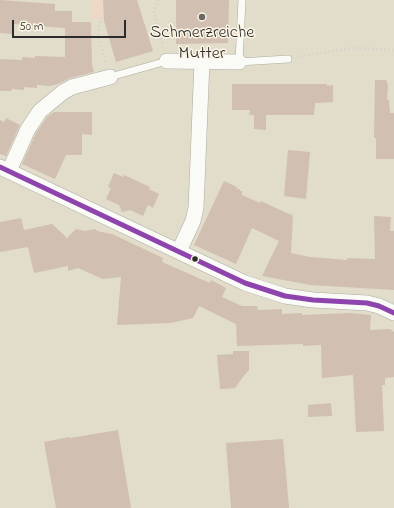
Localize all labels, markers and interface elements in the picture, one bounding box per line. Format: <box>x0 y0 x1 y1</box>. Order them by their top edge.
scale bar <box>14 12 128 38</box>
marker: Schmerzreiche Mutter <box>197 12 207 22</box>
text: 50 m <box>19 18 43 36</box>
place label: Schmerzreiche Mutter <box>150 23 254 66</box>
unlabelled marker <box>190 254 200 264</box>

